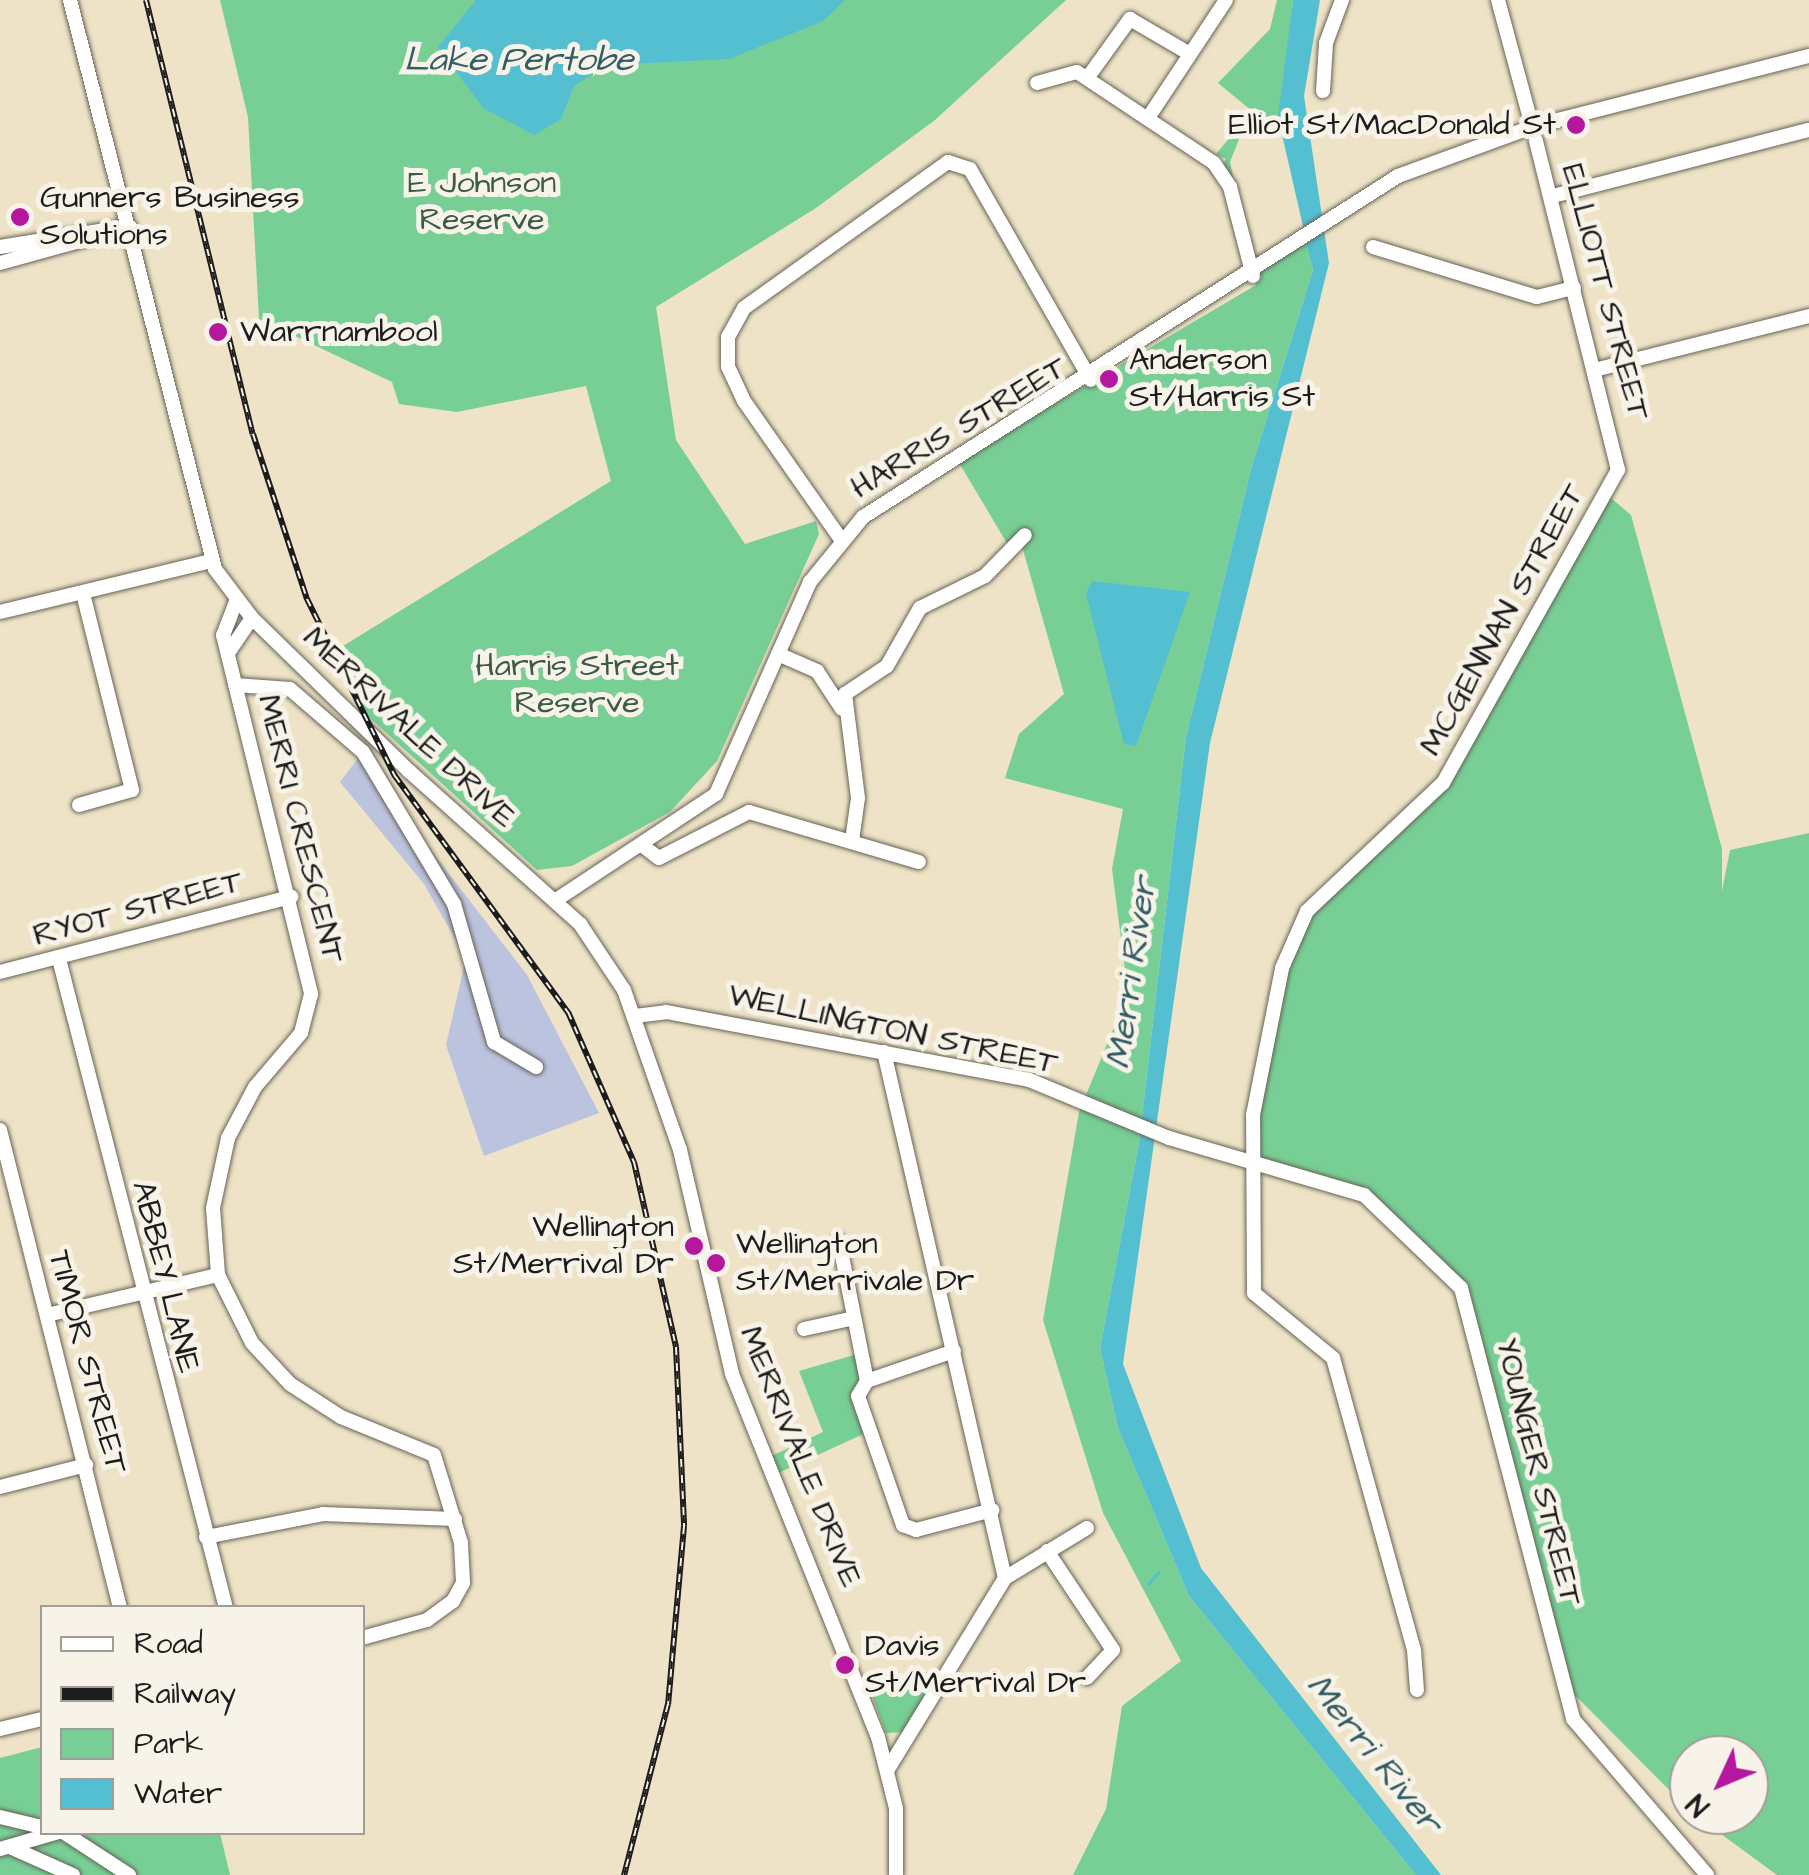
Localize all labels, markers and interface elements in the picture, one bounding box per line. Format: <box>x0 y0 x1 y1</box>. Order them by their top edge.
water label: Lake Pertobe <box>404 39 634 81</box>
place label: Elliot St/MacDonald St <box>1229 106 1556 144</box>
marker: Elliot St/MacDonald St <box>1565 114 1587 136</box>
street label: ELLIOTT STREET <box>1552 160 1658 424</box>
park label: E Johnson Reserve <box>408 165 556 240</box>
place label: Gunners Business Solutions <box>40 180 300 255</box>
marker: Gunners Business Solutions <box>9 206 31 228</box>
place label: Warrnambool <box>240 313 438 351</box>
marker: Warrnambool <box>205 319 231 345</box>
place label: Anderson St/Harris St <box>1129 342 1315 417</box>
street label: HARRIS STREET <box>844 348 1074 508</box>
marker: Anderson St/Harris St <box>1098 368 1120 390</box>
street label: MCGENNAN STREET <box>1412 477 1594 763</box>
street label: MERRIVALE DRIVE <box>294 619 524 837</box>
park label: Harris Street Reserve <box>475 648 679 723</box>
street label: MERRI CRESCENT <box>248 691 352 967</box>
street label: RYOT STREET <box>29 863 247 955</box>
water label: Merri River <box>1098 875 1166 1071</box>
street label: WELLINGTON STREET <box>725 976 1061 1084</box>
street label: ABBEY LANE <box>123 1177 207 1377</box>
place label: Wellington St/Merrival Dr <box>453 1209 674 1284</box>
place label: Wellington St/Merrivale Dr <box>736 1226 974 1301</box>
marker: Wellington St/Merrival Dr <box>683 1235 705 1257</box>
street label: TIMOR STREET <box>39 1246 135 1478</box>
marker: Wellington St/Merrivale Dr <box>705 1252 727 1274</box>
street label: MERRIVALE DRIVE <box>730 1321 870 1593</box>
street label: YOUNGER STREET <box>1486 1334 1590 1610</box>
legend <box>40 1605 365 1835</box>
text: Road <box>134 1623 203 1665</box>
place label: Davis St/Merrival Dr <box>865 1628 1086 1703</box>
marker: Davis St/Merrival Dr <box>834 1654 856 1676</box>
water label: Merri River <box>1297 1666 1451 1842</box>
text: Railway <box>134 1673 236 1715</box>
text: Park <box>134 1723 203 1765</box>
north arrow <box>1669 1735 1769 1835</box>
text: Water <box>134 1773 222 1815</box>
text: N <box>1678 1785 1719 1825</box>

